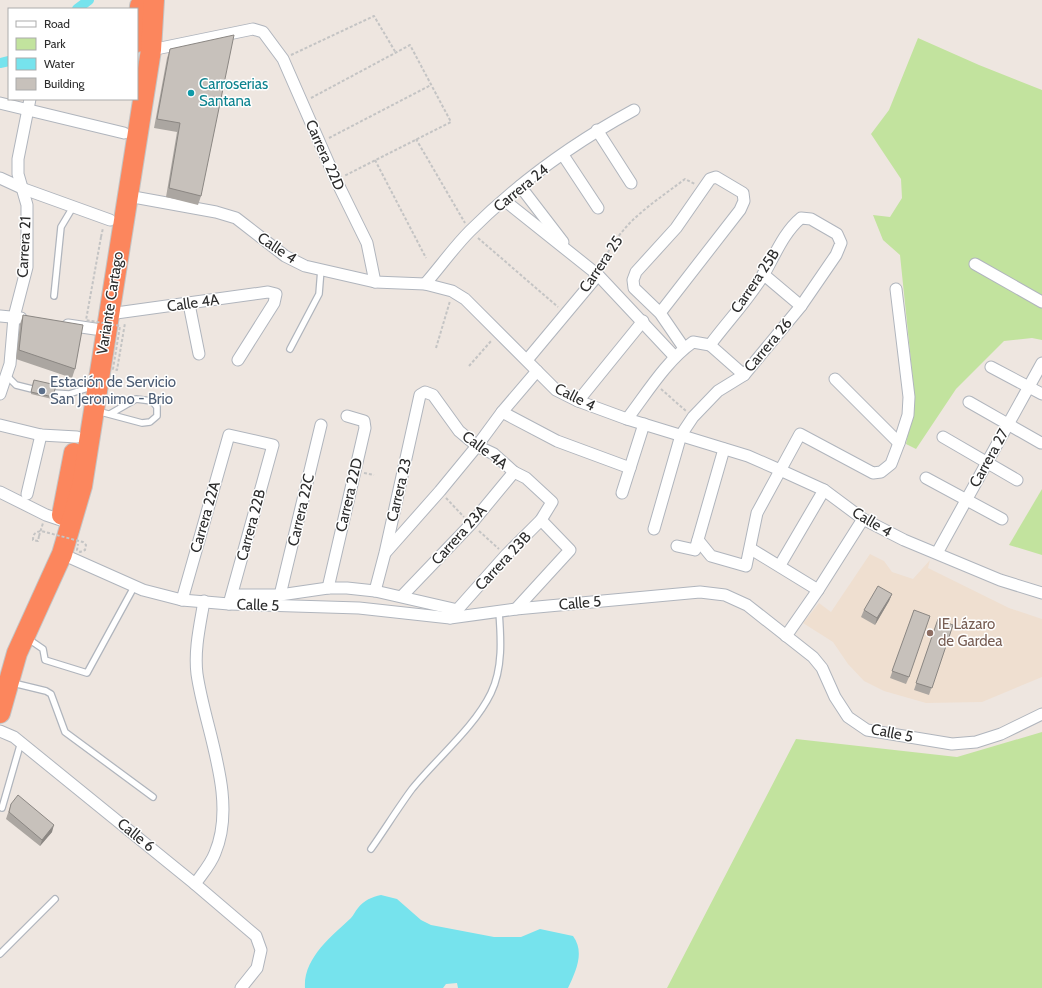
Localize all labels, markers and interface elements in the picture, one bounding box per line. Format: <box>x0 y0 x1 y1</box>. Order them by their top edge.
legend <box>8 8 138 100</box>
text: Road <box>44 16 70 31</box>
text: Park <box>44 36 66 51</box>
text: Water <box>44 56 75 71</box>
place label: Carroserias Santana <box>199 75 268 110</box>
text: Building <box>44 76 86 91</box>
marker: Carroserias Santana <box>186 88 196 98</box>
street label: Carrera 22D <box>301 117 349 193</box>
street label: Carrera 24 <box>490 160 552 215</box>
street label: Carrera 21 <box>13 216 35 278</box>
street label: Calle 4 <box>254 228 300 268</box>
street label: Carrera 25 <box>575 232 627 296</box>
street label: Carrera 25B <box>727 245 783 317</box>
street label: Variante Cartago <box>93 250 127 356</box>
street label: Calle 4A <box>166 290 221 316</box>
street label: Carrera 26 <box>740 314 796 376</box>
place label: Estación de Servicio San Jeronimo - Brio <box>50 373 176 408</box>
street label: Calle 4 <box>552 379 599 415</box>
marker: Estación de Servicio San Jeronimo - Brio <box>37 386 47 396</box>
street label: Carrera 27 <box>966 425 1013 490</box>
street label: Calle 4A <box>459 427 512 473</box>
street label: Carrera 22D <box>332 456 366 534</box>
street label: Carrera 23 <box>383 457 415 523</box>
street label: Carrera 22C <box>284 472 318 548</box>
street label: Carrera 22A <box>186 478 224 555</box>
street label: Carrera 22B <box>233 487 269 563</box>
street label: Carrera 23A <box>428 501 491 568</box>
street label: Calle 4 <box>849 503 895 541</box>
street label: Carrera 23B <box>471 528 535 594</box>
street label: Calle 5 <box>558 592 602 614</box>
street label: Calle 5 <box>236 595 280 615</box>
place label: IE Lázaro de Gardea <box>938 615 1003 650</box>
marker: IE Lázaro de Gardea <box>925 628 935 638</box>
street label: Calle 5 <box>869 720 915 746</box>
street label: Calle 6 <box>114 814 158 856</box>

